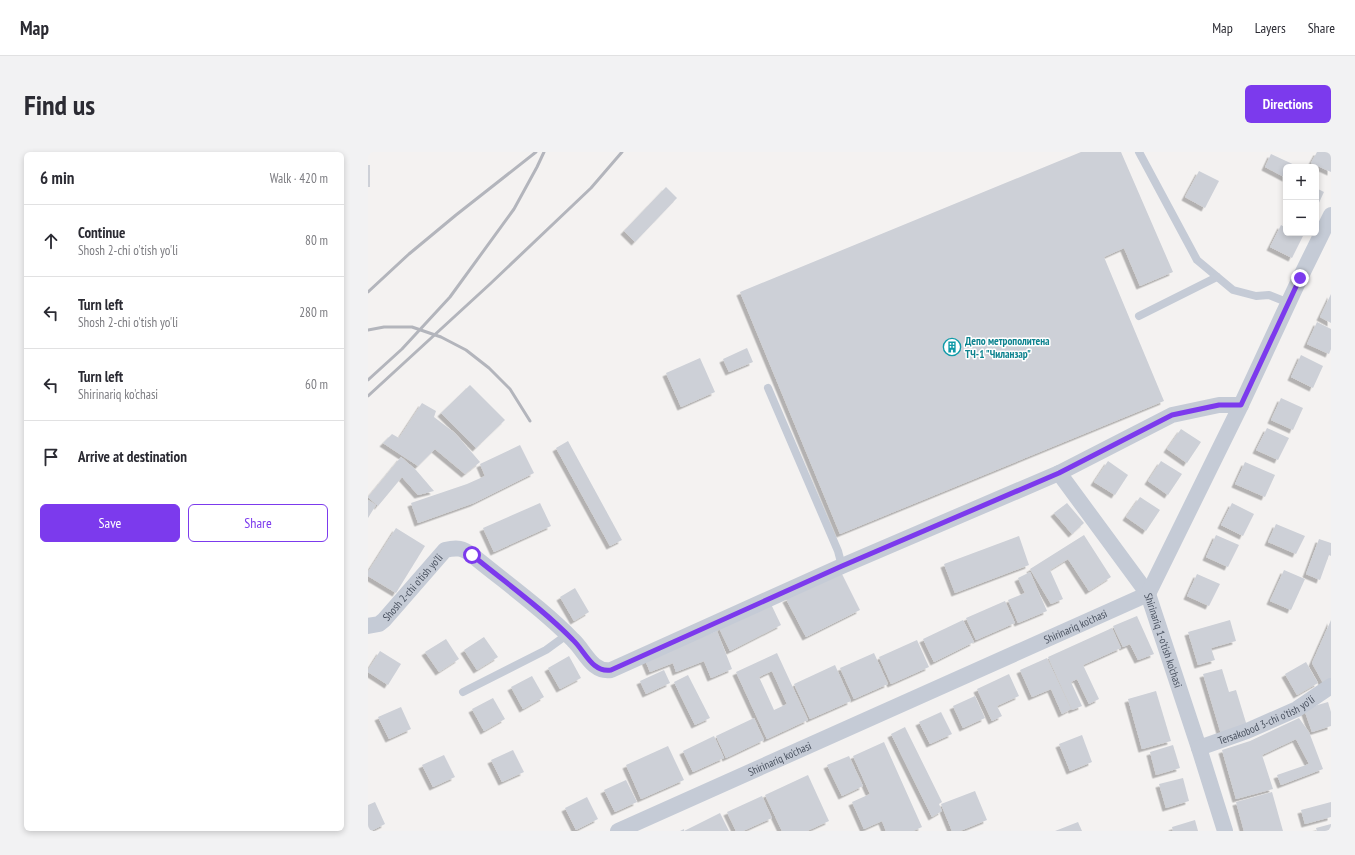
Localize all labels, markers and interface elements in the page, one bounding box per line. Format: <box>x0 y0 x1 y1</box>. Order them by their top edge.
text: Map <box>20 16 49 40</box>
text: Map <box>1212 19 1233 37</box>
text: Layers <box>1255 19 1286 37</box>
text: Share <box>1308 19 1335 37</box>
button: Directions <box>1245 85 1331 123</box>
text: Find us <box>24 86 95 123</box>
map controls <box>1283 164 1319 236</box>
button: + <box>1283 164 1319 200</box>
text: 6 min <box>40 167 74 189</box>
text: Walk · 420 m <box>270 170 328 187</box>
button: − <box>1283 200 1319 236</box>
text: Continue <box>78 223 125 242</box>
icon: ahead <box>40 230 62 252</box>
text: 80 m <box>305 232 328 249</box>
text: Shosh 2-chi o'tish yo'li <box>78 242 178 259</box>
route end <box>1291 269 1309 287</box>
text: Turn left <box>78 295 123 314</box>
icon: left <box>40 302 62 324</box>
text: 280 m <box>299 304 328 321</box>
text: Shosh 2-chi o'tish yo'li <box>78 314 178 331</box>
place label: Депо метрополитена ТЧ-1 "Чиланзар" <box>965 334 1050 361</box>
building icon: Депо метрополитена ТЧ-1 "Чиланзар" <box>942 337 962 357</box>
text: Turn left <box>78 367 123 386</box>
icon: left <box>40 374 62 396</box>
text: 60 m <box>305 376 328 393</box>
text: Shirinariq ko'chasi <box>78 386 158 403</box>
icon: arrive <box>40 446 62 468</box>
text: Arrive at destination <box>78 447 187 466</box>
button: Save <box>40 504 180 542</box>
button: Share <box>188 504 328 542</box>
route start <box>463 546 481 564</box>
street label: Shosh 2-chi o'tish yo'li <box>379 551 446 624</box>
street label: Shirinariq 1-o'tish ko'chasi <box>1141 591 1185 689</box>
street label: Shirinariq ko'chasi <box>1041 606 1109 647</box>
street label: Tersakobod 3-chi o'tish yo'li <box>1216 692 1317 748</box>
street label: Shirinariq ko'chasi <box>746 738 813 779</box>

